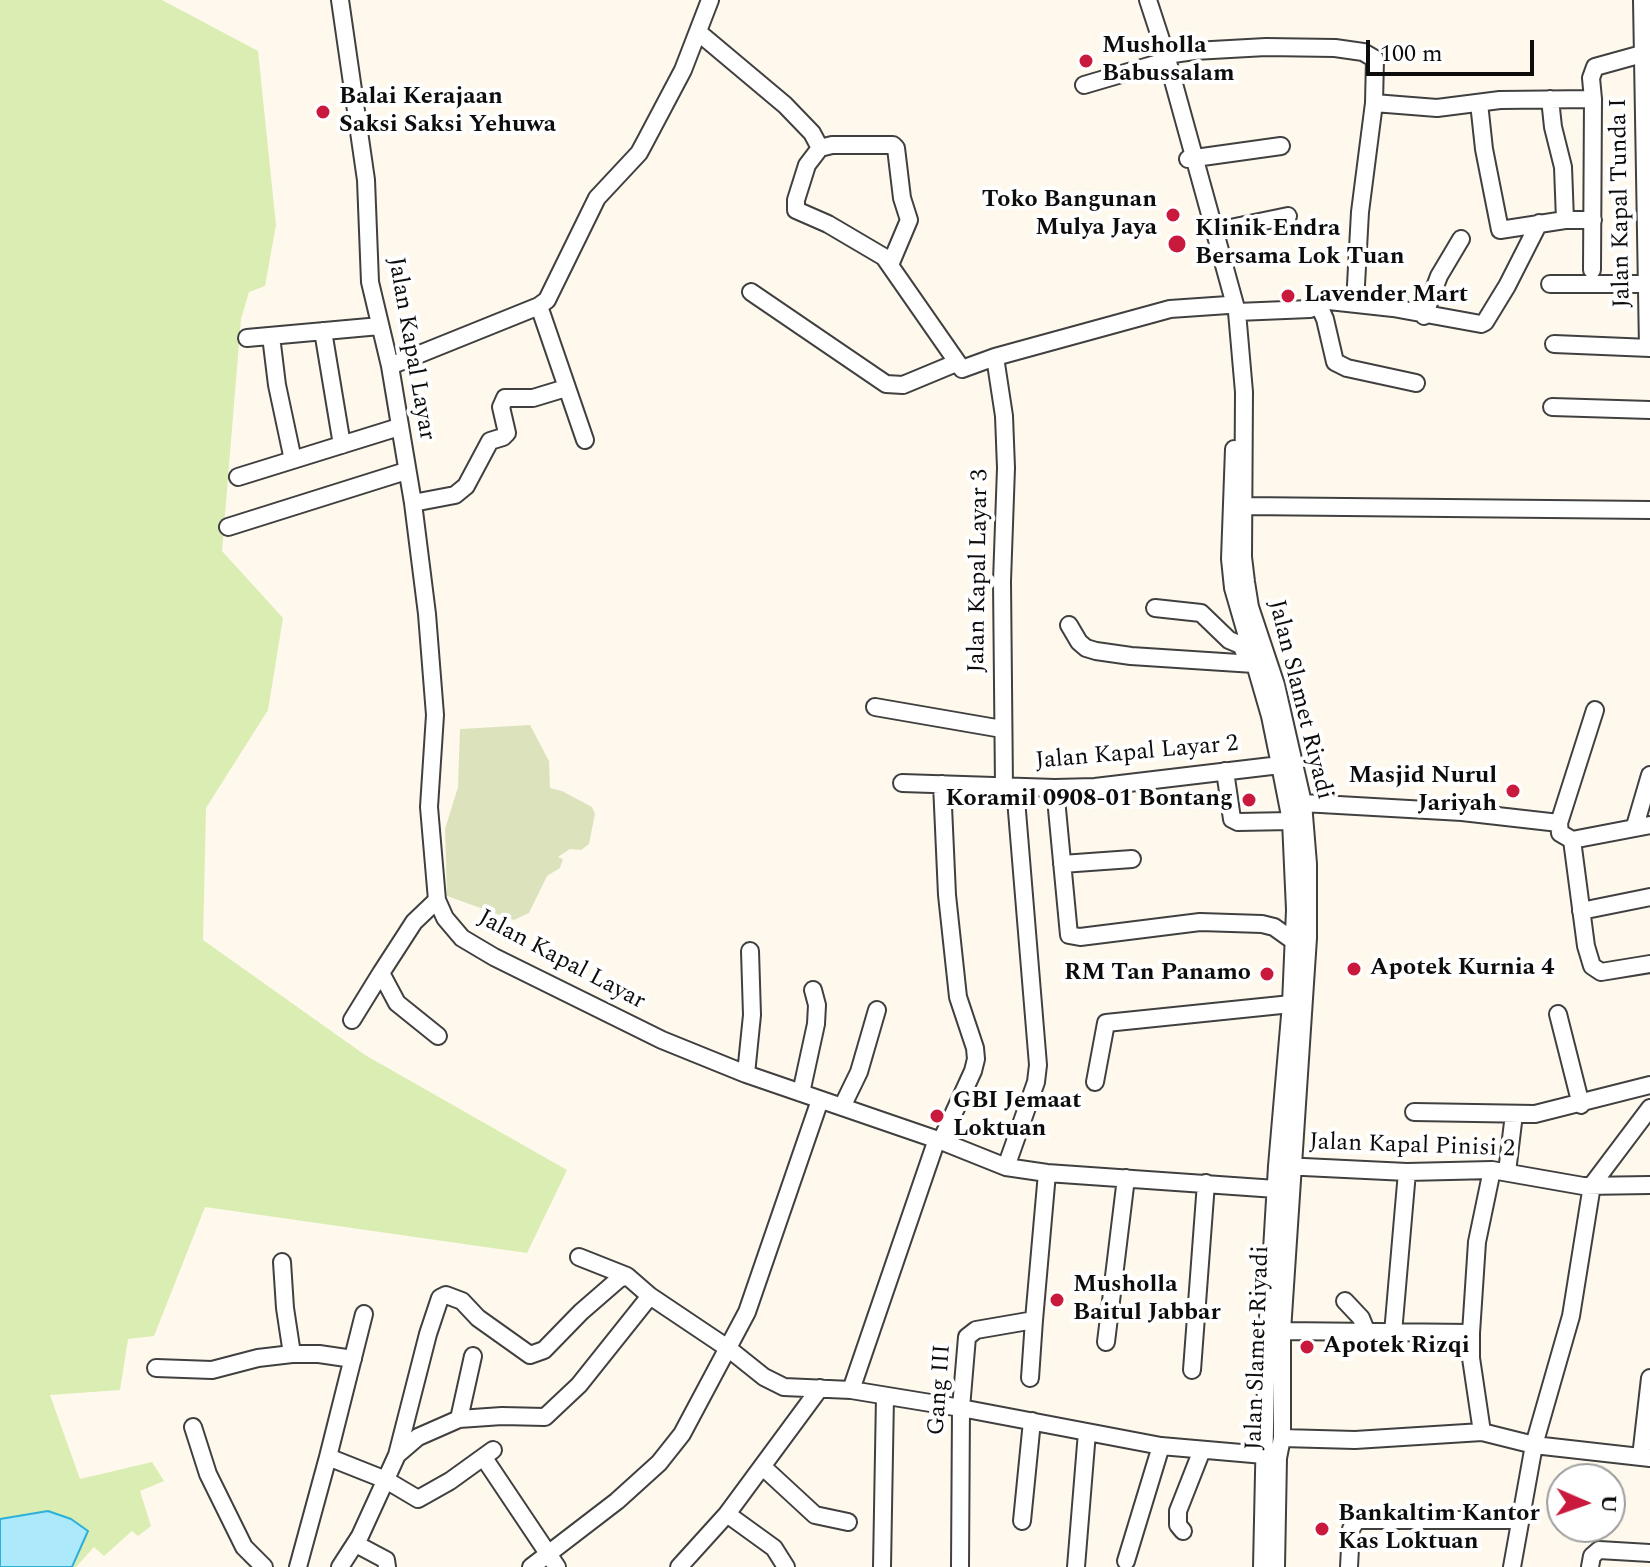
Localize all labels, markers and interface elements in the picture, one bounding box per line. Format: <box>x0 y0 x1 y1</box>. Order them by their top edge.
scale bar <box>1370 24 1538 74</box>
place label: Musholla Babussalam <box>1102 33 1235 89</box>
text: 100 m <box>1380 36 1443 72</box>
marker: Musholla Babussalam <box>1077 52 1095 70</box>
place label: Balai Kerajaan Saksi Saksi Yehuwa <box>339 84 556 140</box>
street label: Jalan Kapal Tunda I <box>1606 98 1638 308</box>
marker: Balai Kerajaan Saksi Saksi Yehuwa <box>314 103 332 121</box>
place label: Toko Bangunan Mulya Jaya <box>982 187 1157 243</box>
marker: Toko Bangunan Mulya Jaya <box>1164 206 1182 224</box>
place label: Klinik Endra Bersama Lok Tuan <box>1195 216 1404 272</box>
marker: Klinik Endra Bersama Lok Tuan <box>1166 233 1188 255</box>
street label: Jalan Kapal Layar <box>380 255 440 443</box>
place label: Lavender Mart <box>1304 282 1468 310</box>
marker: Lavender Mart <box>1279 287 1297 305</box>
street label: Jalan Kapal Layar 3 <box>964 469 996 673</box>
street label: Jalan Slamet Riyadi <box>1260 597 1338 803</box>
street label: Jalan Kapal Layar 2 <box>1034 731 1240 777</box>
place label: Masjid Nurul Jariyah <box>1348 763 1497 819</box>
marker: Masjid Nurul Jariyah <box>1504 782 1522 800</box>
place label: Koramil 0908-01 Bontang <box>945 786 1233 814</box>
marker: Koramil 0908-01 Bontang <box>1240 791 1258 809</box>
street label: Jalan Kapal Layar <box>472 905 650 1017</box>
place label: Apotek Kurnia 4 <box>1370 955 1554 983</box>
place label: RM Tan Panamo <box>1064 960 1251 988</box>
marker: Apotek Kurnia 4 <box>1345 960 1363 978</box>
marker: RM Tan Panamo <box>1258 965 1276 983</box>
place label: GBI Jemaat Loktuan <box>953 1088 1081 1144</box>
marker: GBI Jemaat Loktuan <box>928 1107 946 1125</box>
street label: Jalan Kapal Pinisi 2 <box>1309 1129 1515 1165</box>
street label: Jalan Slamet Riyadi <box>1241 1245 1277 1451</box>
place label: Musholla Baitul Jabbar <box>1073 1272 1221 1328</box>
marker: Musholla Baitul Jabbar <box>1048 1291 1066 1309</box>
place label: Apotek Rizqi <box>1323 1333 1470 1361</box>
marker: Apotek Rizqi <box>1298 1338 1316 1356</box>
street label: Gang III <box>923 1344 959 1436</box>
north arrow <box>1546 1463 1626 1543</box>
text: U <box>1592 1494 1625 1514</box>
place label: Bankaltim Kantor Kas Loktuan <box>1338 1501 1540 1557</box>
marker: Bankaltim Kantor Kas Loktuan <box>1313 1520 1331 1538</box>

